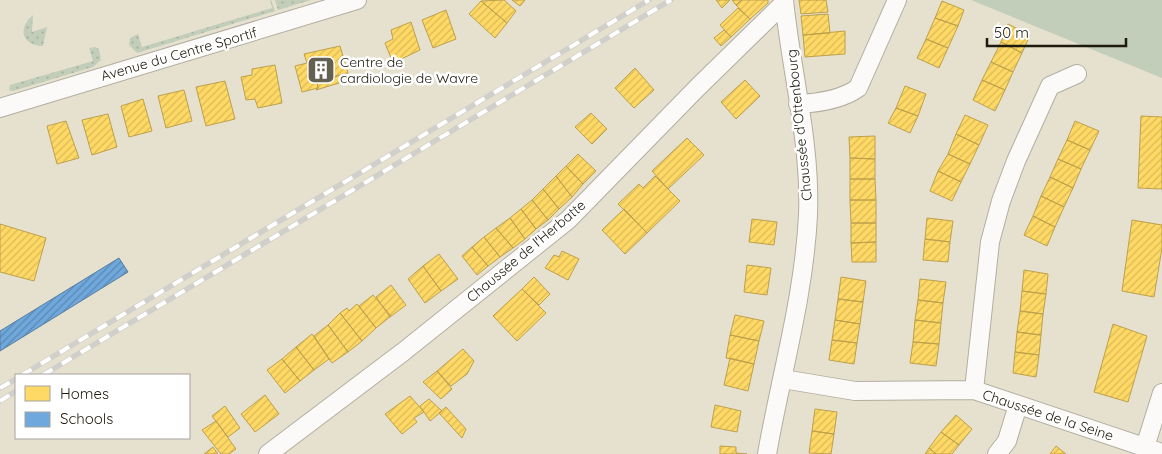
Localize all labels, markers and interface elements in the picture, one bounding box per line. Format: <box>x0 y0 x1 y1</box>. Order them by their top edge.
scale bar <box>987 15 1126 47</box>
street label: Avenue du Centre Sportif <box>99 23 259 85</box>
text: 50 m <box>994 23 1029 42</box>
street label: Chaussée d'Ottenbourg <box>782 48 816 202</box>
place label: Centre de cardiologie de Wavre <box>340 53 478 87</box>
building icon: Centre de cardiologie de Wavre <box>306 55 336 85</box>
street label: Chaussée de l'Herbatte <box>463 196 589 306</box>
legend <box>15 374 190 439</box>
text: Homes <box>60 384 109 403</box>
street label: Chaussée de la Seine <box>980 385 1116 445</box>
text: Schools <box>60 409 113 428</box>

